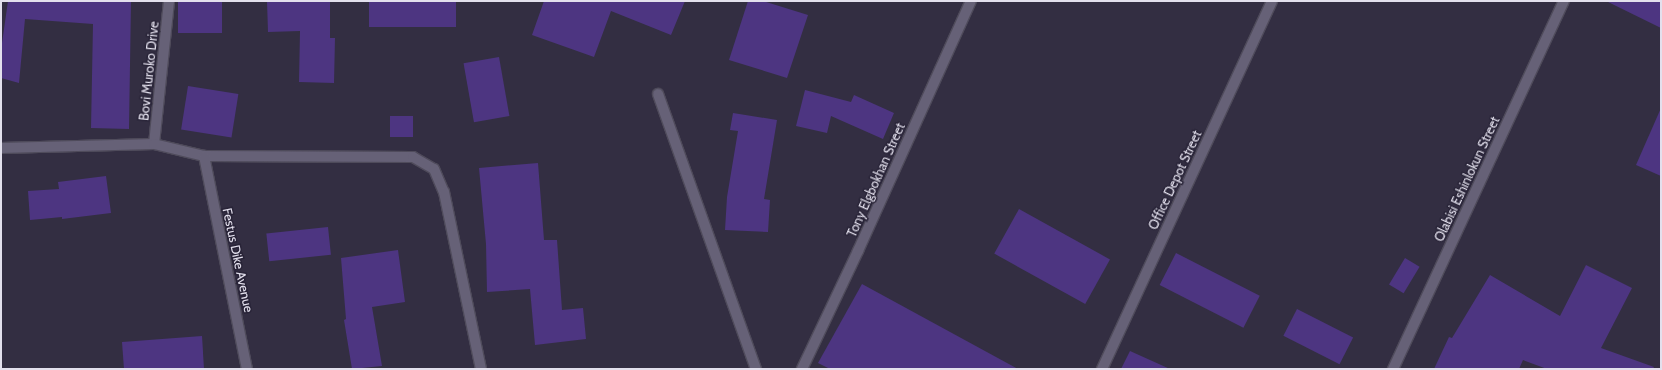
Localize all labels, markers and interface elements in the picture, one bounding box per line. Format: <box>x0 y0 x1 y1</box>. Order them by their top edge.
street label: Bovi Muroko Drive <box>136 20 162 122</box>
street label: Olabisi Eshinlokun Street <box>1431 114 1503 244</box>
street label: Tony Elgbokhan Street <box>844 120 908 240</box>
street label: Office Depot Street <box>1145 128 1205 232</box>
street label: Festus Dike Avenue <box>219 206 257 314</box>

